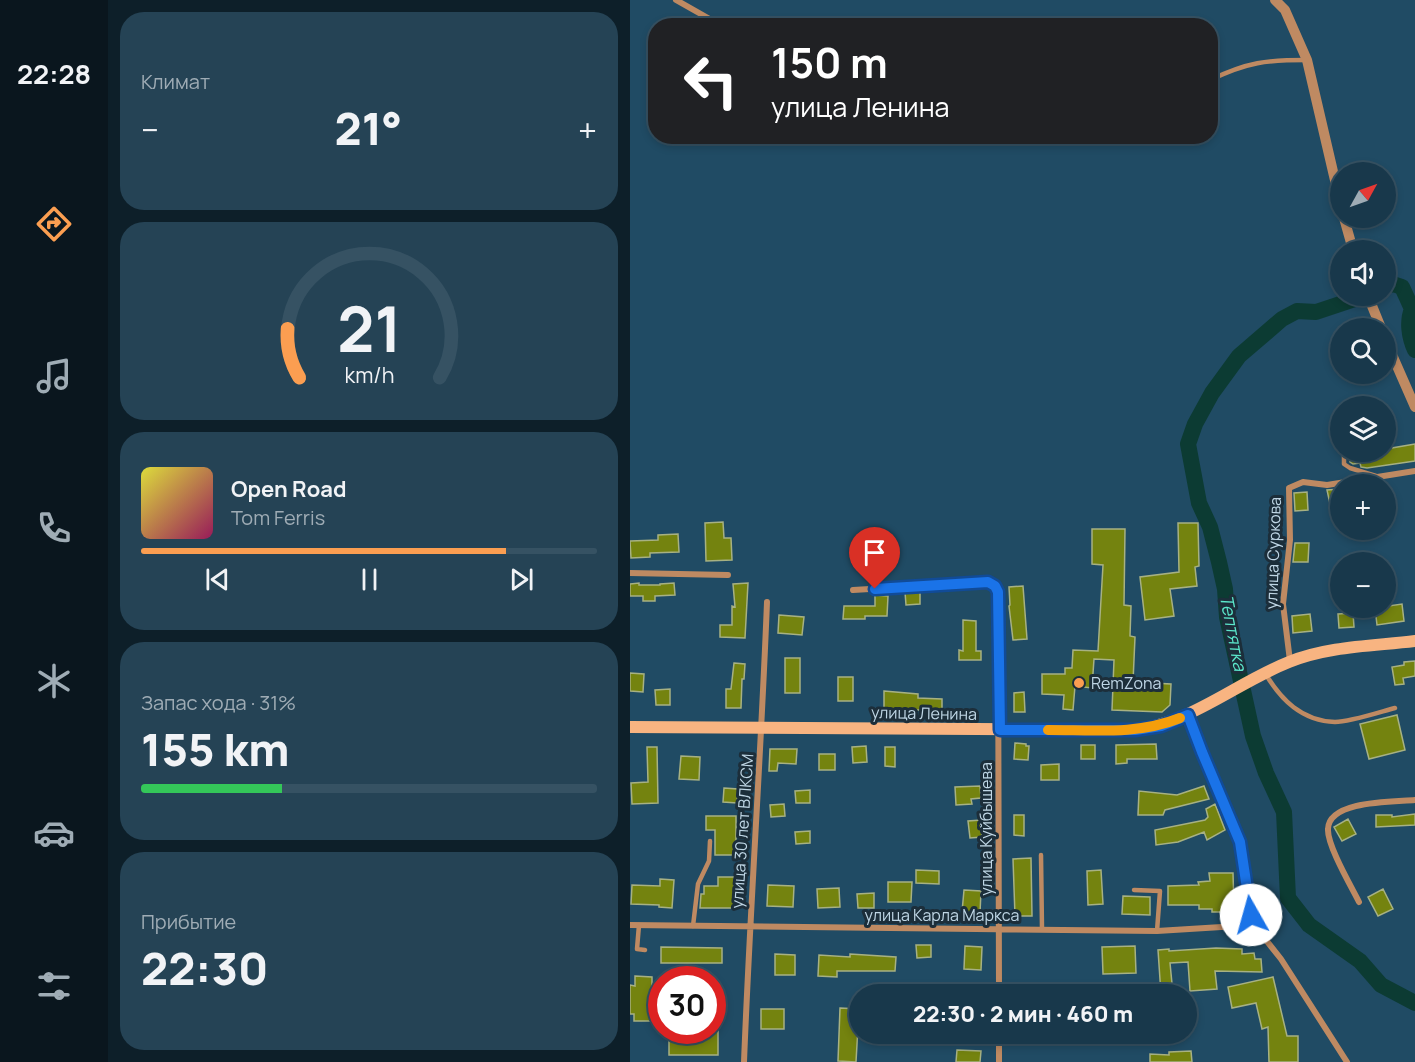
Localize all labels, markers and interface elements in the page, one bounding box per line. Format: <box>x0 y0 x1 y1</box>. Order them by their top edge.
text: 150 m <box>771 33 888 91</box>
icon: left <box>672 42 750 120</box>
text: 22:28 <box>17 55 91 92</box>
text: Климат <box>141 68 210 95</box>
text: улица Ленина <box>771 88 950 125</box>
text: 21° <box>334 97 402 159</box>
text: − <box>141 107 159 152</box>
text: + <box>578 107 597 152</box>
north arrow <box>1330 162 1396 228</box>
map controls <box>1330 162 1396 618</box>
icon: directions <box>33 203 75 245</box>
button: sound <box>1330 240 1396 306</box>
text: 21 <box>337 285 401 371</box>
button: search <box>1330 318 1396 384</box>
icon: music <box>33 355 75 397</box>
text: km/h <box>344 360 394 389</box>
button: layers <box>1330 396 1396 462</box>
text: Open Road <box>231 474 346 504</box>
button: + <box>1330 474 1396 540</box>
street label: улица Суркова <box>1260 496 1286 610</box>
text: Tom Ferris <box>231 504 325 531</box>
icon: phone <box>33 507 75 549</box>
pin <box>849 527 900 589</box>
icon: arrive <box>858 536 891 569</box>
button: − <box>1330 552 1396 618</box>
icon: previous <box>201 563 234 596</box>
icon: pause <box>353 563 386 596</box>
icon: next <box>505 563 538 596</box>
water label: Тептятка <box>1215 593 1253 674</box>
icon: climate <box>33 660 75 702</box>
place label: RemZona <box>1091 672 1161 694</box>
marker: RemZona <box>1072 676 1086 690</box>
text: Запас хода · 31% <box>141 689 296 716</box>
street label: улица Ленина <box>871 701 977 725</box>
text: 155 km <box>141 718 290 780</box>
street label: улица 30 лет ВЛКСМ <box>726 753 758 909</box>
street label: улица Куйбышева <box>975 762 997 896</box>
icon: car <box>33 812 75 854</box>
position arrow <box>1219 883 1283 947</box>
street label: улица Карла Маркса <box>865 904 1019 926</box>
text: Прибытие <box>141 908 236 935</box>
text: 22:30 <box>141 937 268 999</box>
icon: filters <box>33 965 75 1007</box>
speed limit sign: 30 <box>648 966 726 1044</box>
text: 22:30 · 2 мин · 460 m <box>913 999 1133 1029</box>

